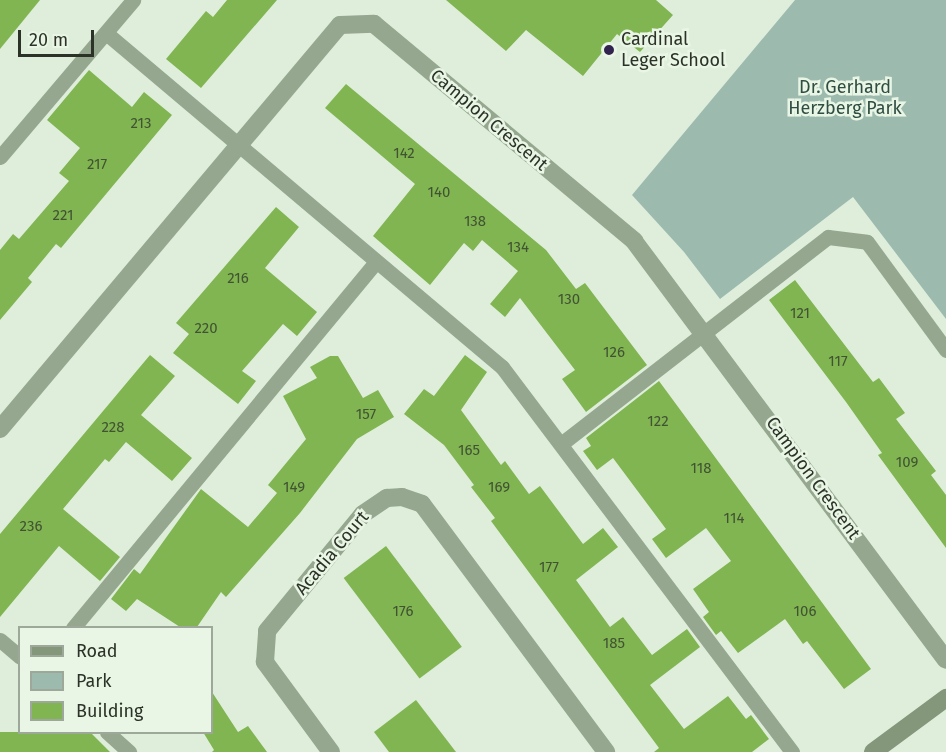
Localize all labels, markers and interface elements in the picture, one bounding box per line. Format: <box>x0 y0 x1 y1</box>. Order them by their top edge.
scale bar <box>21 18 98 56</box>
text: 20 m <box>29 29 68 51</box>
place label: Cardinal Leger School <box>621 29 725 72</box>
marker: Cardinal Leger School <box>602 43 616 57</box>
street label: Campion Crescent <box>426 65 552 175</box>
park label: Dr. Gerhard Herzberg Park <box>788 77 902 119</box>
house number: 213 <box>130 115 152 133</box>
house number: 142 <box>393 145 415 163</box>
house number: 217 <box>87 156 107 174</box>
house number: 140 <box>428 184 450 202</box>
house number: 221 <box>53 207 73 225</box>
house number: 138 <box>464 213 486 231</box>
house number: 134 <box>507 239 529 257</box>
house number: 216 <box>227 270 249 288</box>
house number: 130 <box>558 291 580 309</box>
house number: 121 <box>790 305 810 323</box>
house number: 220 <box>194 320 218 338</box>
house number: 126 <box>603 344 625 362</box>
house number: 117 <box>828 353 848 371</box>
house number: 157 <box>356 406 376 424</box>
street label: Campion Crescent <box>761 412 865 544</box>
house number: 122 <box>647 413 669 431</box>
house number: 228 <box>101 419 125 437</box>
house number: 165 <box>458 442 480 460</box>
house number: 109 <box>896 454 918 472</box>
house number: 118 <box>690 460 712 478</box>
house number: 149 <box>283 479 305 497</box>
house number: 169 <box>488 479 510 497</box>
street label: Acadia Court <box>291 507 373 599</box>
house number: 114 <box>724 510 744 528</box>
house number: 236 <box>20 518 42 536</box>
house number: 177 <box>539 559 559 577</box>
house number: 176 <box>393 603 413 621</box>
house number: 106 <box>794 603 816 621</box>
legend <box>18 626 213 734</box>
house number: 185 <box>603 635 625 653</box>
text: Road <box>76 640 118 662</box>
text: Park <box>76 670 111 692</box>
text: Building <box>76 700 143 722</box>

